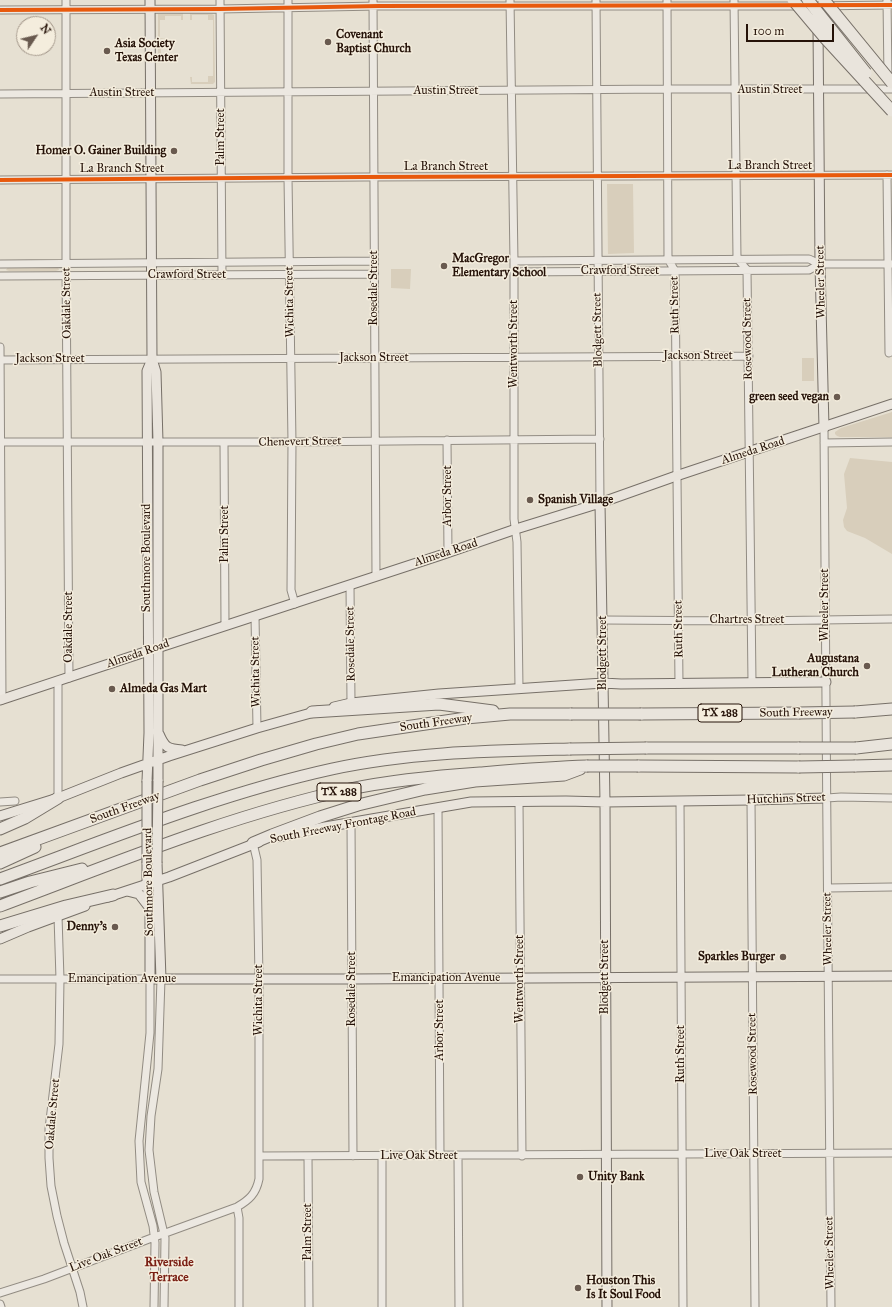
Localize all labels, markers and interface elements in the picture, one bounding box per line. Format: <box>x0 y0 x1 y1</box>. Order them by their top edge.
north arrow <box>16 16 56 56</box>
scale bar <box>748 16 836 42</box>
text: N <box>37 22 53 37</box>
text: 100 m <box>753 24 784 38</box>
place label: Covenant Baptist Church <box>336 28 411 56</box>
place label: Asia Society Texas Center <box>115 37 178 65</box>
marker: Covenant Baptist Church <box>323 37 333 47</box>
marker: Asia Society Texas Center <box>102 46 112 56</box>
street label: Austin Street <box>737 83 803 97</box>
street label: Austin Street <box>413 84 479 98</box>
street label: Austin Street <box>89 86 155 100</box>
street label: Palm Street <box>214 108 228 166</box>
place label: Homer O. Gainer Building <box>36 144 166 158</box>
marker: Homer O. Gainer Building <box>169 146 179 156</box>
street label: La Branch Street <box>728 159 812 173</box>
street label: La Branch Street <box>404 160 488 174</box>
street label: La Branch Street <box>80 162 164 176</box>
street label: Wheeler Street <box>813 245 829 319</box>
street label: Rosedale Street <box>367 250 381 326</box>
place label: MacGregor Elementary School <box>452 252 546 280</box>
marker: MacGregor Elementary School <box>439 261 449 271</box>
street label: Crawford Street <box>581 264 659 278</box>
street label: Wichita Street <box>282 266 298 338</box>
street label: Oakdale Street <box>59 267 75 339</box>
street label: Crawford Street <box>148 268 226 282</box>
street label: Ruth Street <box>667 276 683 334</box>
street label: Blodgett Street <box>590 292 606 368</box>
street label: Rosewood Street <box>740 298 756 380</box>
street label: Wentworth Street <box>507 300 521 388</box>
street label: Jackson Street <box>663 349 733 363</box>
street label: Jackson Street <box>339 351 409 365</box>
street label: Jackson Street <box>15 352 85 366</box>
place label: green seed vegan <box>749 390 829 404</box>
marker: green seed vegan <box>832 392 842 402</box>
street label: Chenevert Street <box>258 434 342 450</box>
street label: Almeda Road <box>720 434 786 468</box>
street label: Arbor Street <box>441 465 455 527</box>
place label: Spanish Village <box>538 493 613 507</box>
marker: Spanish Village <box>525 495 535 505</box>
street label: Southmore Boulevard <box>140 504 154 612</box>
street label: Palm Street <box>218 505 232 563</box>
street label: Almeda Road <box>413 536 479 570</box>
street label: Wheeler Street <box>818 568 832 642</box>
street label: Oakdale Street <box>62 591 76 663</box>
street label: Ruth Street <box>671 600 687 658</box>
street label: Rosedale Street <box>343 606 359 682</box>
street label: Chartres Street <box>710 613 784 627</box>
street label: Blodgett Street <box>596 616 610 690</box>
street label: Wichita Street <box>248 636 264 708</box>
street label: Almeda Road <box>105 637 171 671</box>
place label: Augustana Lutheran Church <box>772 652 859 680</box>
marker: Augustana Lutheran Church <box>862 661 872 671</box>
place label: Almeda Gas Mart <box>120 682 207 696</box>
marker: Almeda Gas Mart <box>107 684 117 694</box>
road number: TX 288 <box>698 704 742 722</box>
street label: South Freeway <box>759 705 833 721</box>
street label: South Freeway <box>399 711 473 735</box>
road number: TX 288 <box>317 783 361 801</box>
street label: South Freeway <box>88 789 162 827</box>
street label: Hutchins Street <box>746 790 826 808</box>
street label: South Freeway Frontage Road <box>269 805 417 847</box>
street label: Southmore Boulevard <box>141 828 157 936</box>
street label: Wheeler Street <box>820 892 836 966</box>
place label: Denny's <box>67 920 107 934</box>
marker: Denny's <box>110 922 120 932</box>
street label: Wentworth Street <box>513 935 527 1023</box>
street label: Blodgett Street <box>598 940 612 1014</box>
place label: Sparkles Burger <box>698 950 775 964</box>
street label: Rosedale Street <box>345 951 359 1027</box>
marker: Sparkles Burger <box>778 952 788 962</box>
street label: Wichita Street <box>252 964 266 1036</box>
street label: Emancipation Avenue <box>392 971 500 985</box>
street label: Emancipation Avenue <box>68 972 176 986</box>
street label: Arbor Street <box>433 999 447 1061</box>
street label: Rosewood Street <box>745 1013 761 1095</box>
street label: Ruth Street <box>674 1025 688 1083</box>
street label: Oakdale Street <box>43 1078 63 1150</box>
street label: Live Oak Street <box>704 1147 782 1161</box>
street label: Live Oak Street <box>380 1149 458 1163</box>
place label: Unity Bank <box>588 1170 644 1184</box>
marker: Unity Bank <box>575 1172 585 1182</box>
street label: Palm Street <box>301 1203 315 1261</box>
street label: Wheeler Street <box>822 1216 838 1290</box>
street label: Live Oak Street <box>67 1234 145 1276</box>
district label: Riverside Terrace <box>144 1255 194 1286</box>
place label: Houston This Is It Soul Food <box>586 1274 661 1302</box>
marker: Houston This Is It Soul Food <box>573 1283 583 1293</box>

